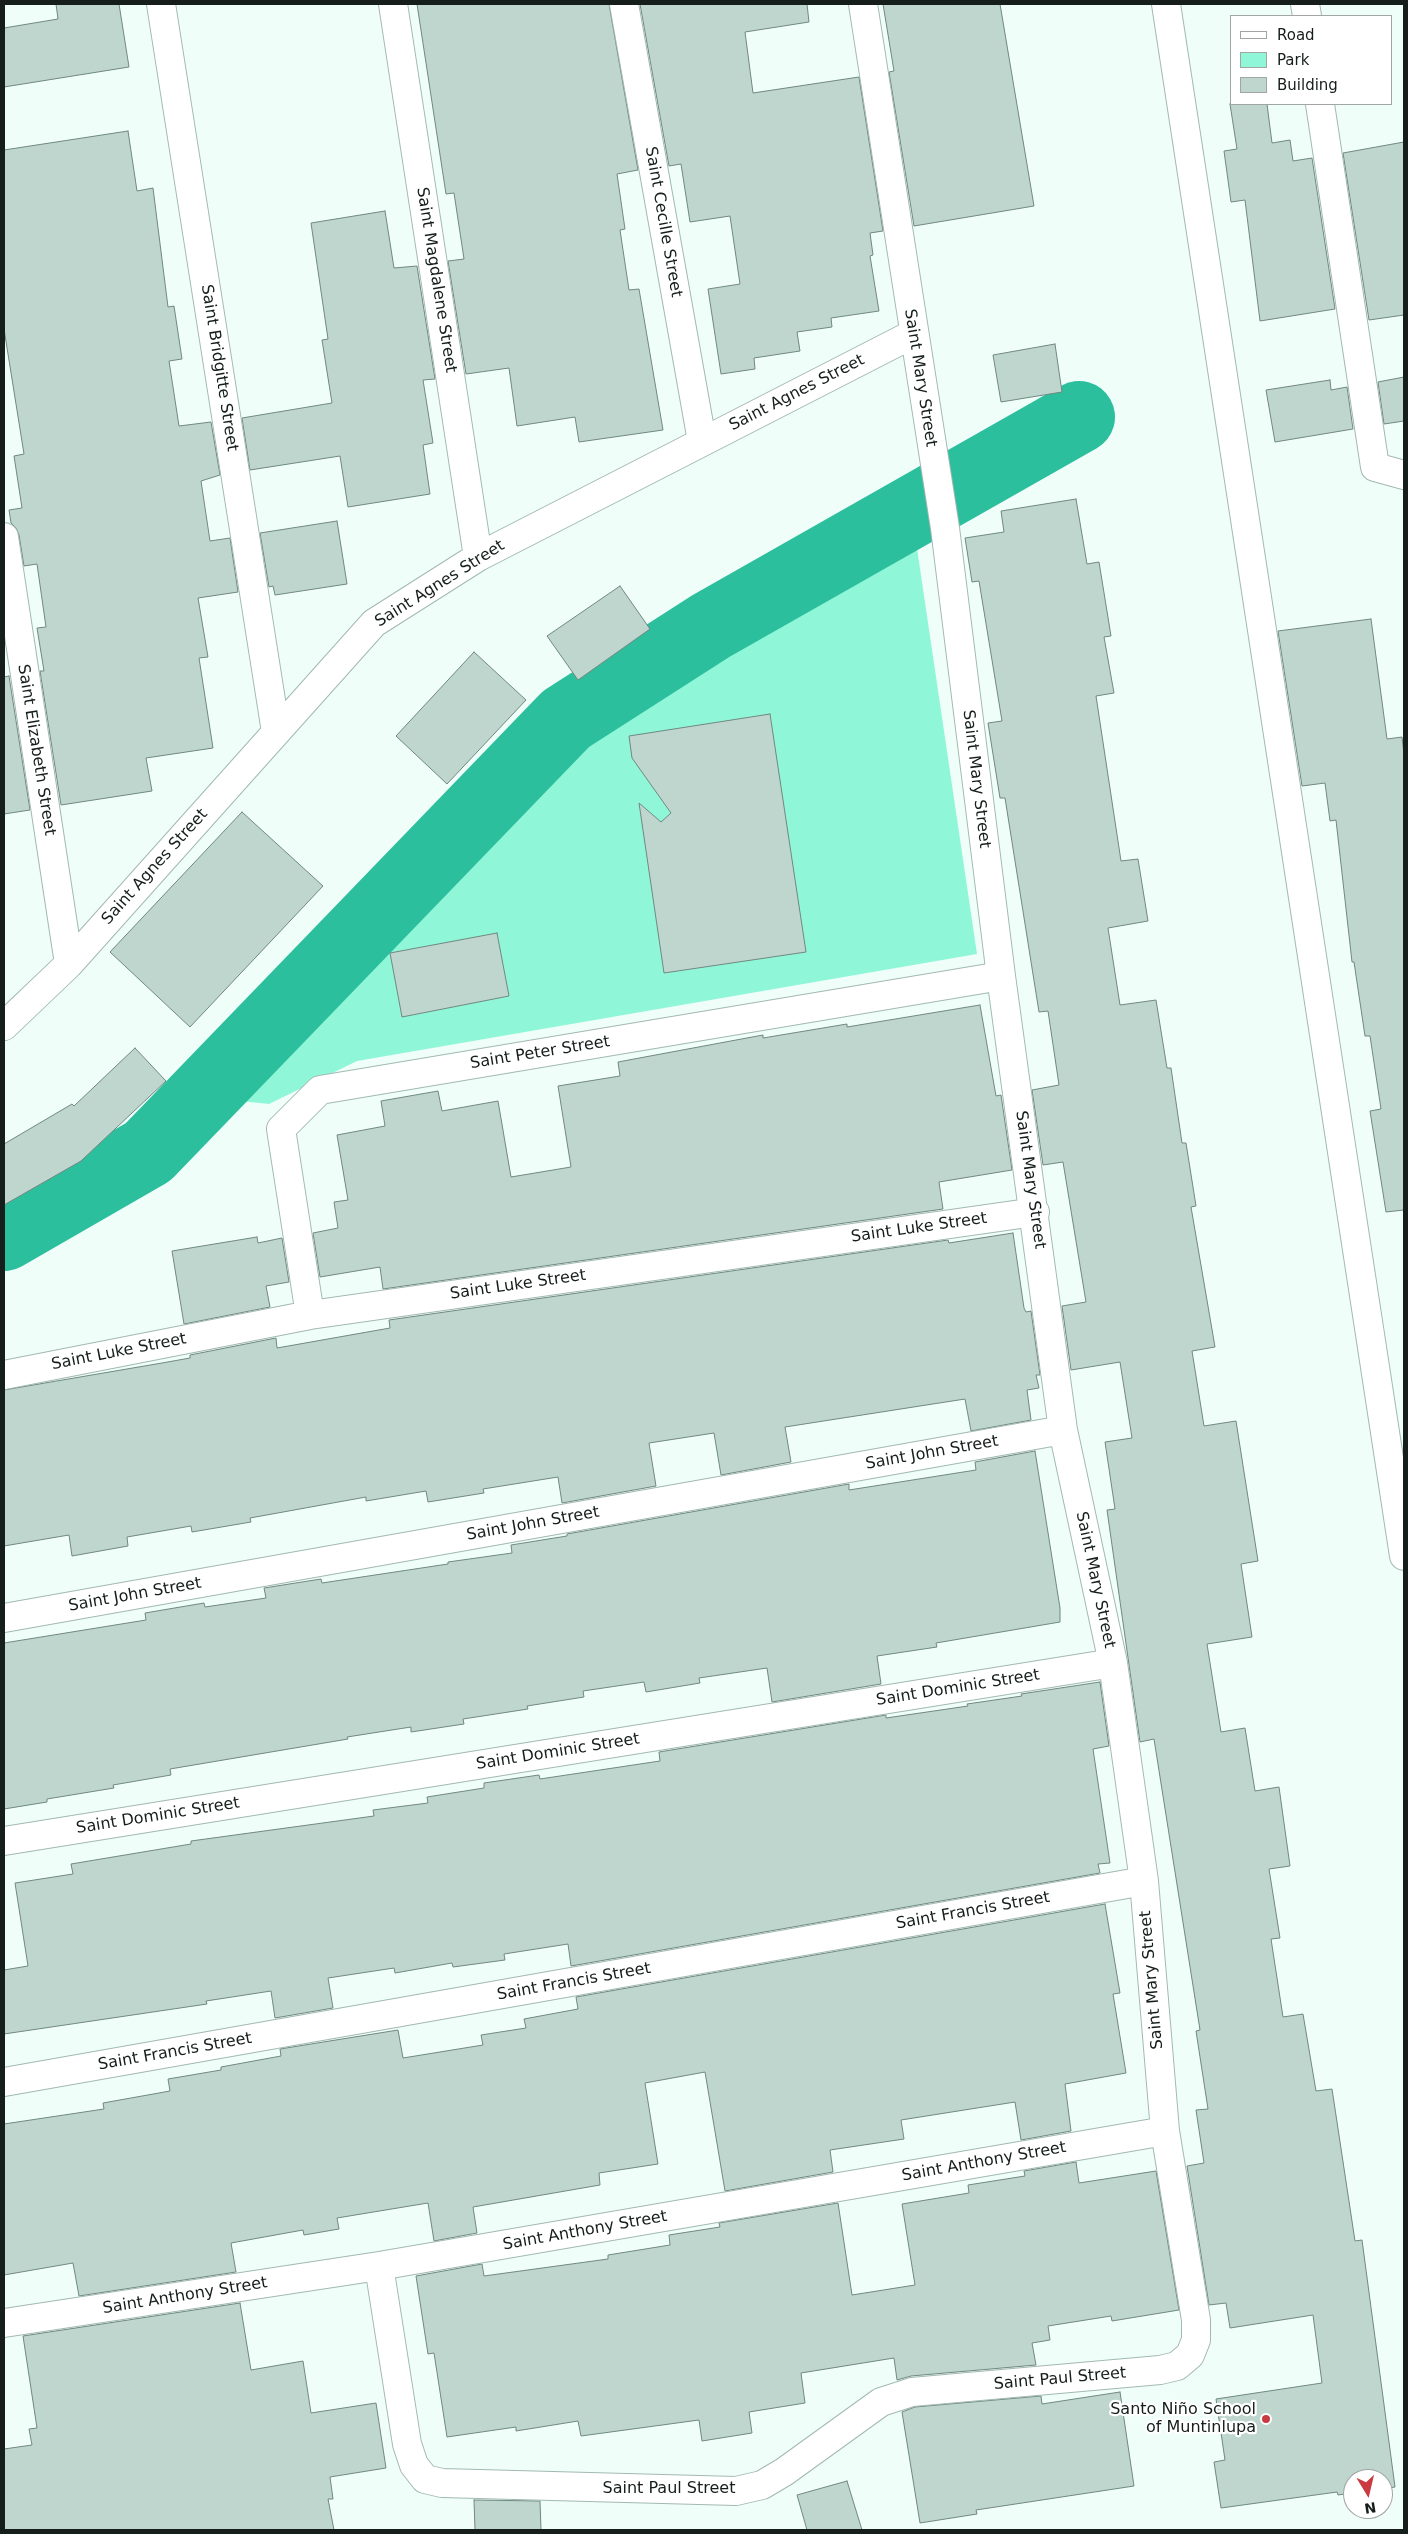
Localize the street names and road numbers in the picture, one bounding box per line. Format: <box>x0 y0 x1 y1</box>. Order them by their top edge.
street label: Saint Cecille Street <box>640 145 686 299</box>
street label: Saint Magdalene Street <box>412 186 460 374</box>
street label: Saint Bridgitte Street <box>196 283 242 453</box>
street label: Saint Mary Street <box>900 308 940 448</box>
street label: Saint Agnes Street <box>726 351 868 435</box>
street label: Saint Agnes Street <box>372 536 508 632</box>
street label: Saint Elizabeth Street <box>13 663 59 837</box>
street label: Saint Mary Street <box>958 709 994 849</box>
street label: Saint Agnes Street <box>98 805 212 929</box>
street label: Saint Peter Street <box>469 1032 611 1074</box>
street label: Saint Mary Street <box>1011 1110 1049 1250</box>
street label: Saint Luke Street <box>850 1209 988 1247</box>
street label: Saint Luke Street <box>449 1266 587 1304</box>
street label: Saint Luke Street <box>50 1330 188 1374</box>
street label: Saint John Street <box>864 1432 1000 1474</box>
street label: Saint John Street <box>465 1503 601 1545</box>
street label: Saint Mary Street <box>1071 1510 1119 1650</box>
street label: Saint John Street <box>67 1574 203 1616</box>
street label: Saint Dominic Street <box>875 1666 1041 1710</box>
street label: Saint Dominic Street <box>475 1730 641 1774</box>
street label: Saint Dominic Street <box>75 1794 241 1838</box>
street label: Saint Francis Street <box>895 1888 1051 1934</box>
street label: Saint Mary Street <box>1136 1910 1168 2050</box>
street label: Saint Francis Street <box>496 1959 652 2005</box>
street label: Saint Francis Street <box>97 2029 253 2075</box>
street label: Saint Anthony Street <box>900 2138 1068 2186</box>
street label: Saint Anthony Street <box>501 2207 669 2255</box>
street label: Saint Anthony Street <box>101 2273 269 2319</box>
street label: Saint Paul Street <box>993 2364 1127 2394</box>
street label: Saint Paul Street <box>603 2479 735 2499</box>

